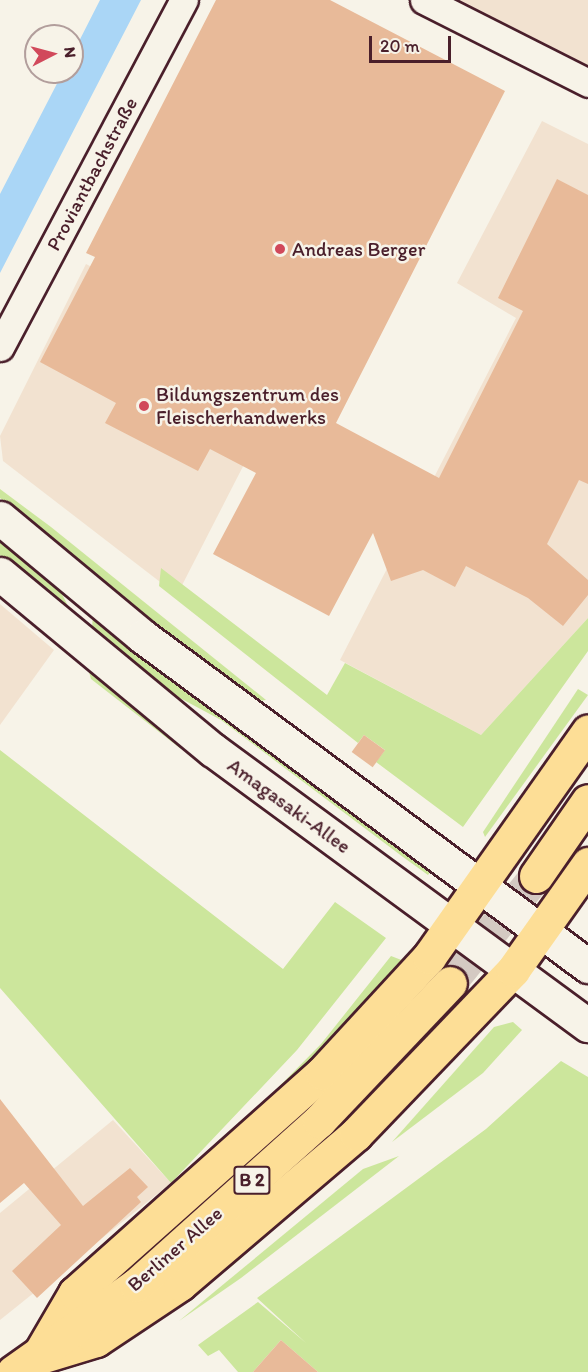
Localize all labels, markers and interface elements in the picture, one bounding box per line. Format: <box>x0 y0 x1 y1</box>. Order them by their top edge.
north arrow <box>24 24 84 84</box>
scale bar <box>372 24 454 62</box>
text: 20 m <box>380 35 420 57</box>
text: N <box>60 46 80 59</box>
street label: Proviantbachstraße <box>41 93 143 255</box>
place label: Andreas Berger <box>292 237 426 261</box>
marker: Andreas Berger <box>273 242 287 256</box>
place label: Bildungszentrum des Fleischerhandwerks <box>156 382 339 429</box>
marker: Bildungszentrum des Fleischerhandwerks <box>137 399 151 413</box>
street label: Amagasaki-Allee <box>223 753 355 859</box>
road number: B 2 <box>232 1165 272 1195</box>
street label: Berliner Allee <box>123 1201 227 1297</box>

